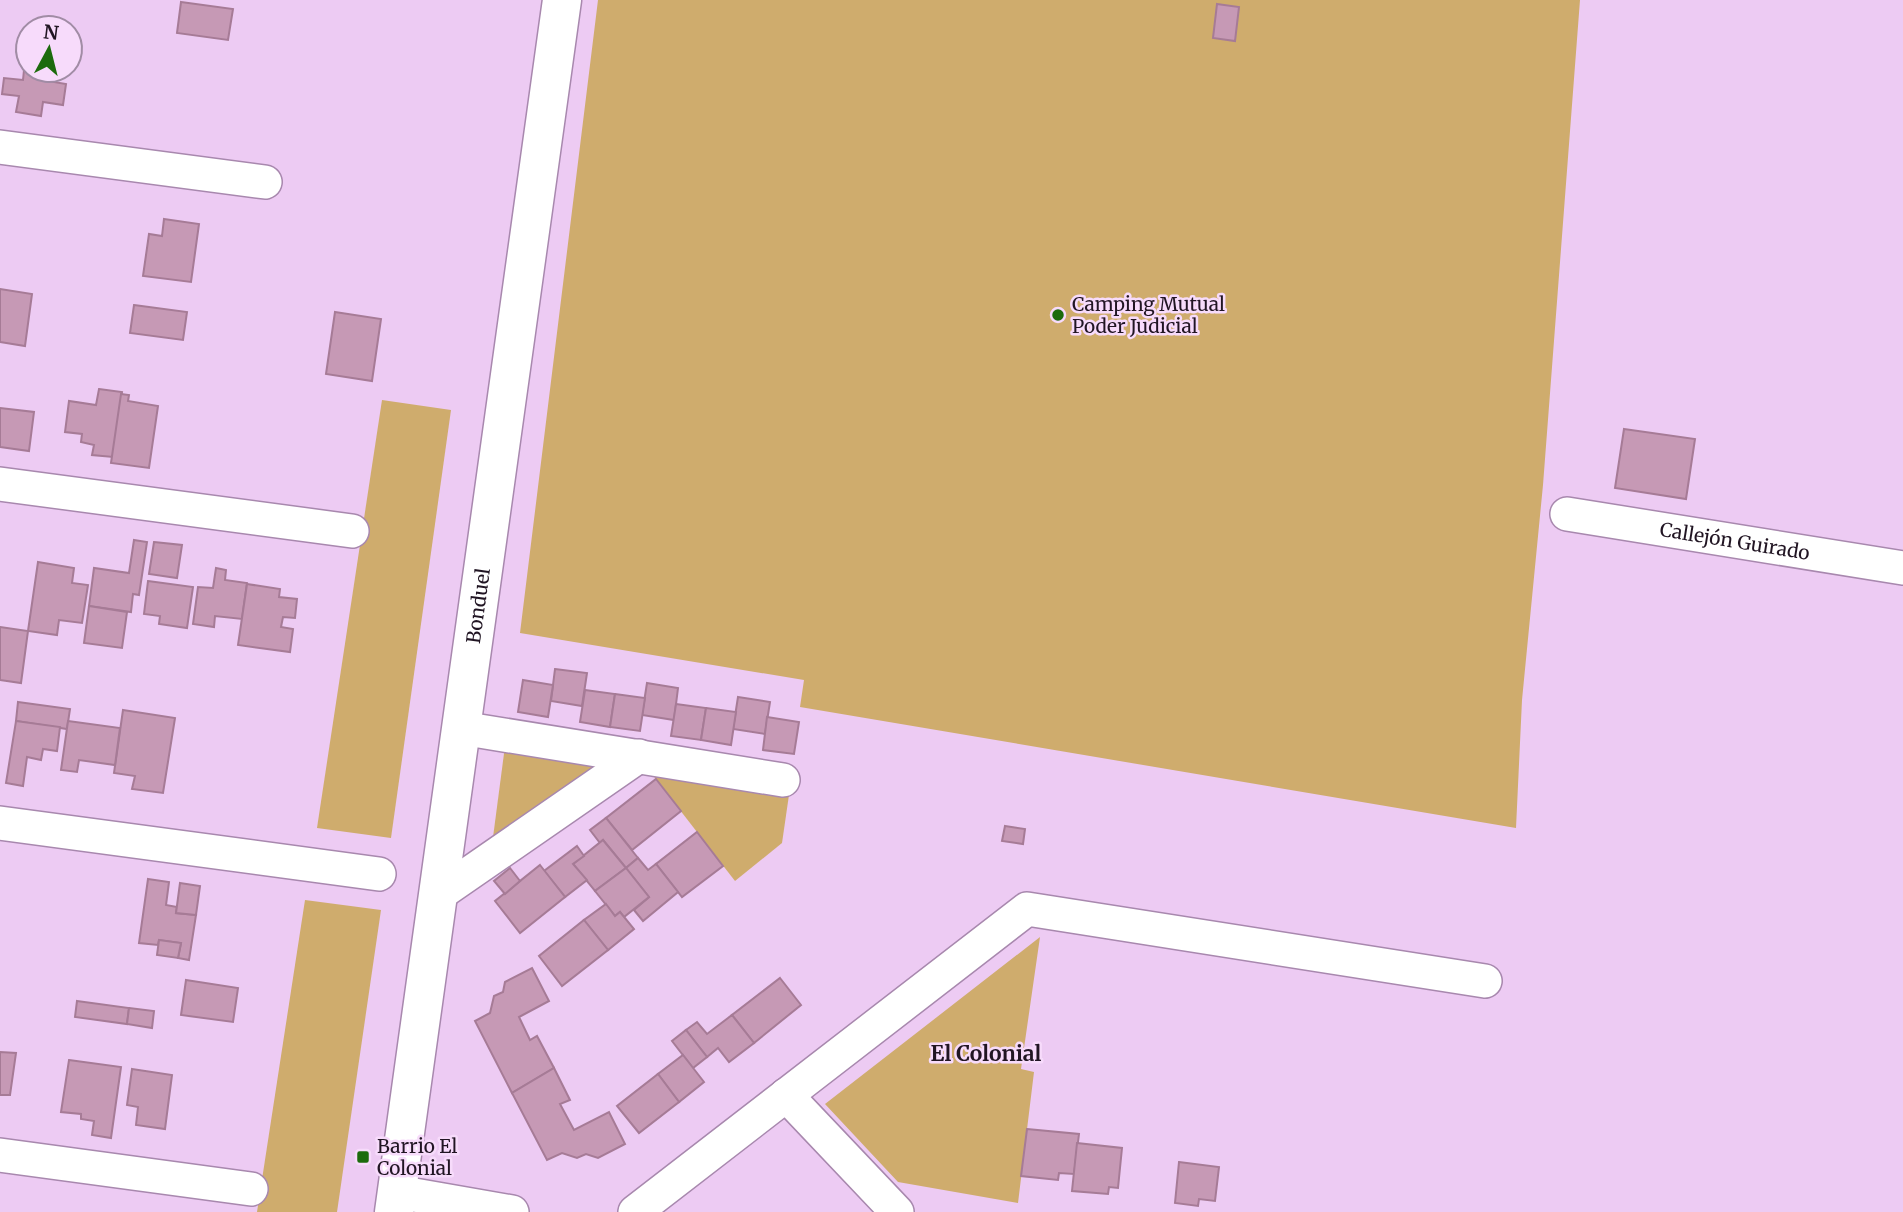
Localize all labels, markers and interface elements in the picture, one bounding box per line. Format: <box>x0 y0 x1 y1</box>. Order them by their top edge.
north arrow <box>14 14 84 84</box>
text: N <box>42 19 60 45</box>
place label: Camping Mutual Poder Judicial <box>1072 292 1225 338</box>
marker: Camping Mutual Poder Judicial <box>1050 307 1066 323</box>
street label: Callejón Guirado <box>1658 517 1812 565</box>
street label: Bonduel <box>461 566 495 645</box>
district label: El Colonial <box>931 1040 1042 1067</box>
place label: Barrio El Colonial <box>377 1134 458 1180</box>
marker: Barrio El Colonial <box>355 1149 371 1165</box>

